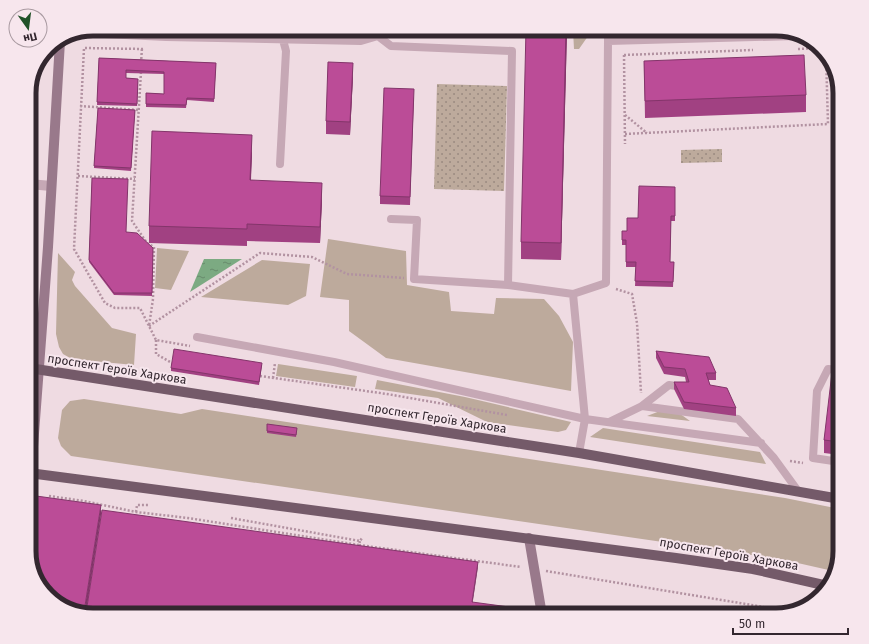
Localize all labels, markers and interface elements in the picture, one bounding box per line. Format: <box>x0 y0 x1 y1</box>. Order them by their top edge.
north arrow <box>8 8 48 48</box>
text: Пн <box>22 29 39 45</box>
street label: проспект Героїв Харкова <box>46 351 188 387</box>
street label: проспект Героїв Харкова <box>366 400 508 436</box>
street label: проспект Героїв Харкова <box>659 535 799 573</box>
scale bar <box>733 610 848 636</box>
text: 50 m <box>739 617 765 631</box>

